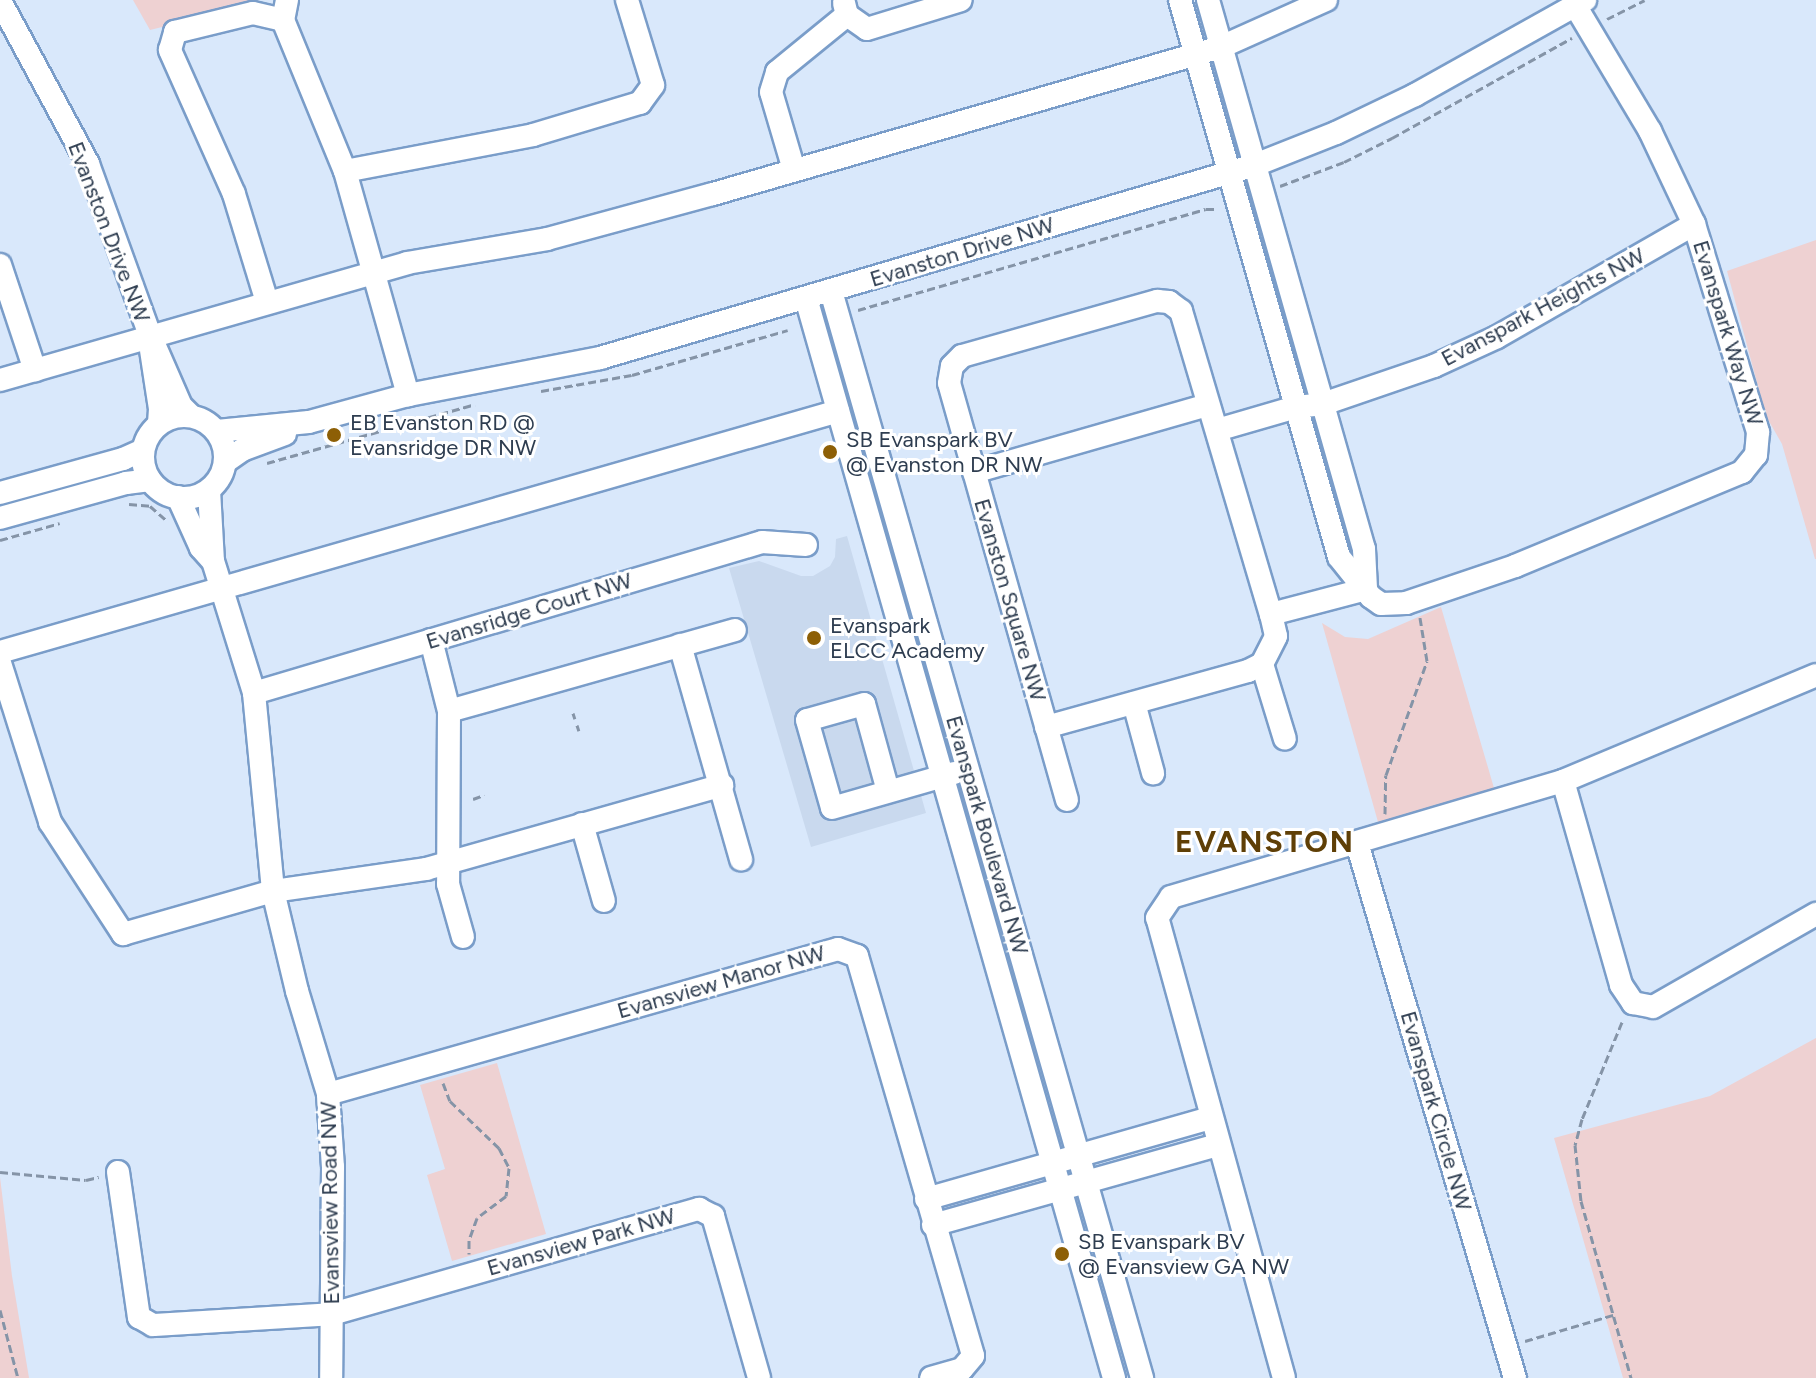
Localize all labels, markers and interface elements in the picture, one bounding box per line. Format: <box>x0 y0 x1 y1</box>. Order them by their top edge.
street label: Evanston Drive NW <box>62 138 156 326</box>
street label: Evanston Drive NW <box>867 211 1057 293</box>
street label: Evanspark Way NW <box>1687 237 1769 429</box>
street label: Evanspark Heights NW <box>1437 242 1649 372</box>
place label: EB Evanston RD @ Evansridge DR NW <box>350 409 536 460</box>
marker: EB Evanston RD @ Evansridge DR NW <box>325 426 343 444</box>
place label: SB Evanspark BV @ Evanston DR NW <box>846 426 1042 478</box>
marker: SB Evanspark BV @ Evanston DR NW <box>821 443 839 461</box>
street label: Evanston Square NW <box>968 496 1052 704</box>
street label: Evansridge Court NW <box>423 567 635 655</box>
place label: Evanspark ELCC Academy <box>830 612 985 664</box>
marker: Evanspark ELCC Academy <box>805 629 823 647</box>
street label: Evanspark Boulevard NW <box>940 713 1034 957</box>
district label: EVANSTON <box>1175 824 1355 860</box>
street label: Evansview Manor NW <box>614 940 828 1024</box>
street label: Evanspark Circle NW <box>1395 1008 1477 1214</box>
street label: Evansview Road NW <box>315 1101 345 1305</box>
street label: Evansview Park NW <box>484 1203 678 1281</box>
place label: SB Evanspark BV @ Evansview GA NW <box>1078 1228 1289 1280</box>
marker: SB Evanspark BV @ Evansview GA NW <box>1053 1245 1071 1263</box>

